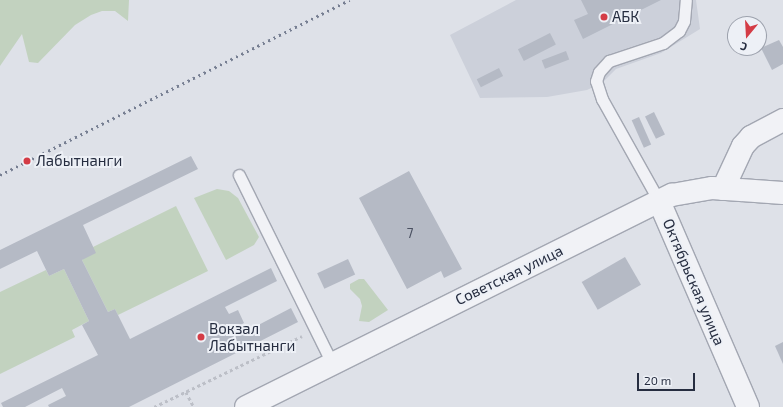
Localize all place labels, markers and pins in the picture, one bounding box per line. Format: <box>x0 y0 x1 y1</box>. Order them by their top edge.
place label: АБК <box>612 8 639 26</box>
marker: АБК <box>599 12 609 22</box>
place label: Лабытнанги <box>36 152 122 170</box>
marker: Лабытнанги <box>21 155 33 167</box>
place label: Вокзал Лабытнанги <box>209 319 295 354</box>
marker: Вокзал Лабытнанги <box>196 332 206 342</box>

